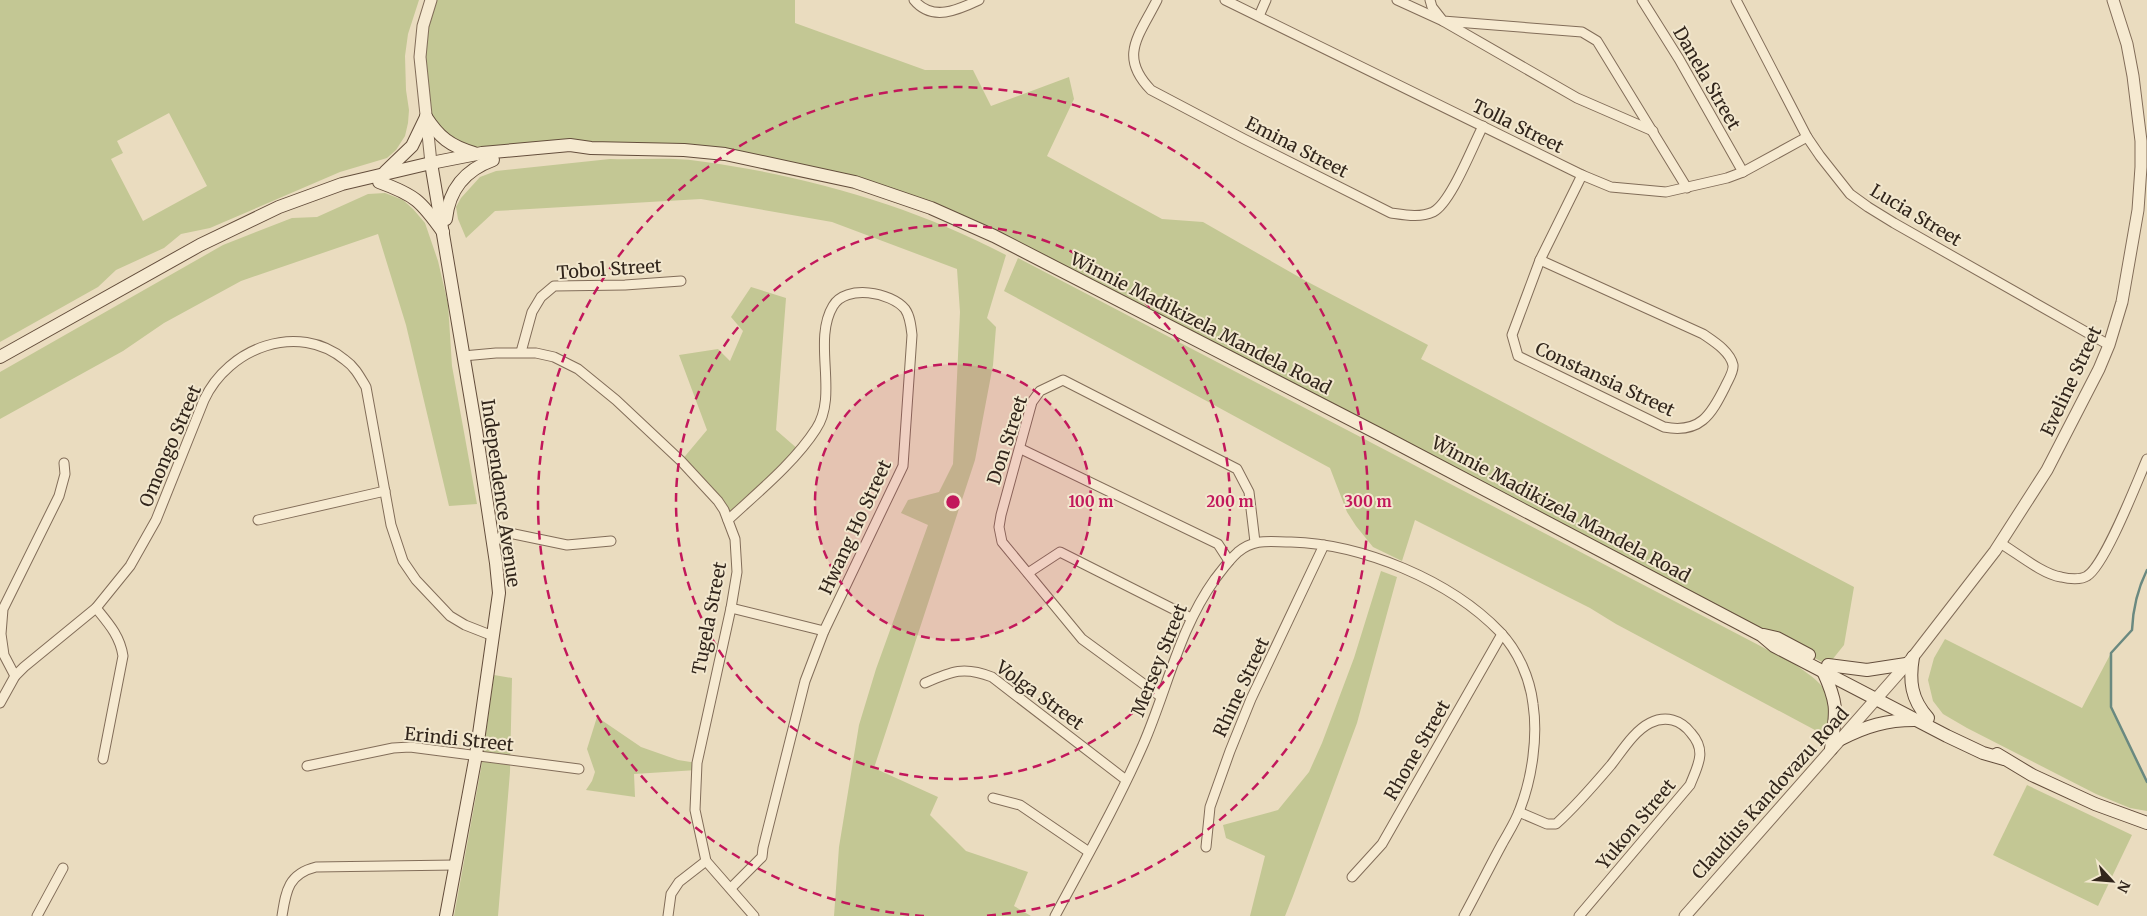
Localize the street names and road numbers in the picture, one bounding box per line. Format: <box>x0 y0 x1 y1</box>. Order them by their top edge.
street label: Danela Street <box>1668 22 1746 134</box>
street label: Tolla Street <box>1469 94 1567 158</box>
street label: Emina Street <box>1242 111 1352 183</box>
street label: Lucia Street <box>1866 179 1966 251</box>
street label: Winnie Madikizela Mandela Road <box>1066 246 1336 399</box>
street label: Tobol Street <box>556 254 662 284</box>
street label: Eveline Street <box>2035 322 2107 440</box>
street label: Constansia Street <box>1532 337 1678 421</box>
street label: Omongo Street <box>134 382 206 510</box>
street label: Don Street <box>982 393 1032 487</box>
street label: Independence Avenue <box>476 397 526 589</box>
street label: Winnie Madikizela Mandela Road <box>1427 430 1695 587</box>
street label: Hwang Ho Street <box>814 456 896 598</box>
street label: Tugela Street <box>687 560 731 676</box>
street label: Mersey Street <box>1126 600 1192 720</box>
street label: Rhine Street <box>1208 633 1274 741</box>
street label: Volga Street <box>991 655 1088 735</box>
street label: Rhone Street <box>1379 696 1455 804</box>
street label: Claudius Kandovazu Road <box>1687 702 1853 884</box>
street label: Erindi Street <box>403 722 515 756</box>
street label: Yukon Street <box>1591 774 1680 875</box>

